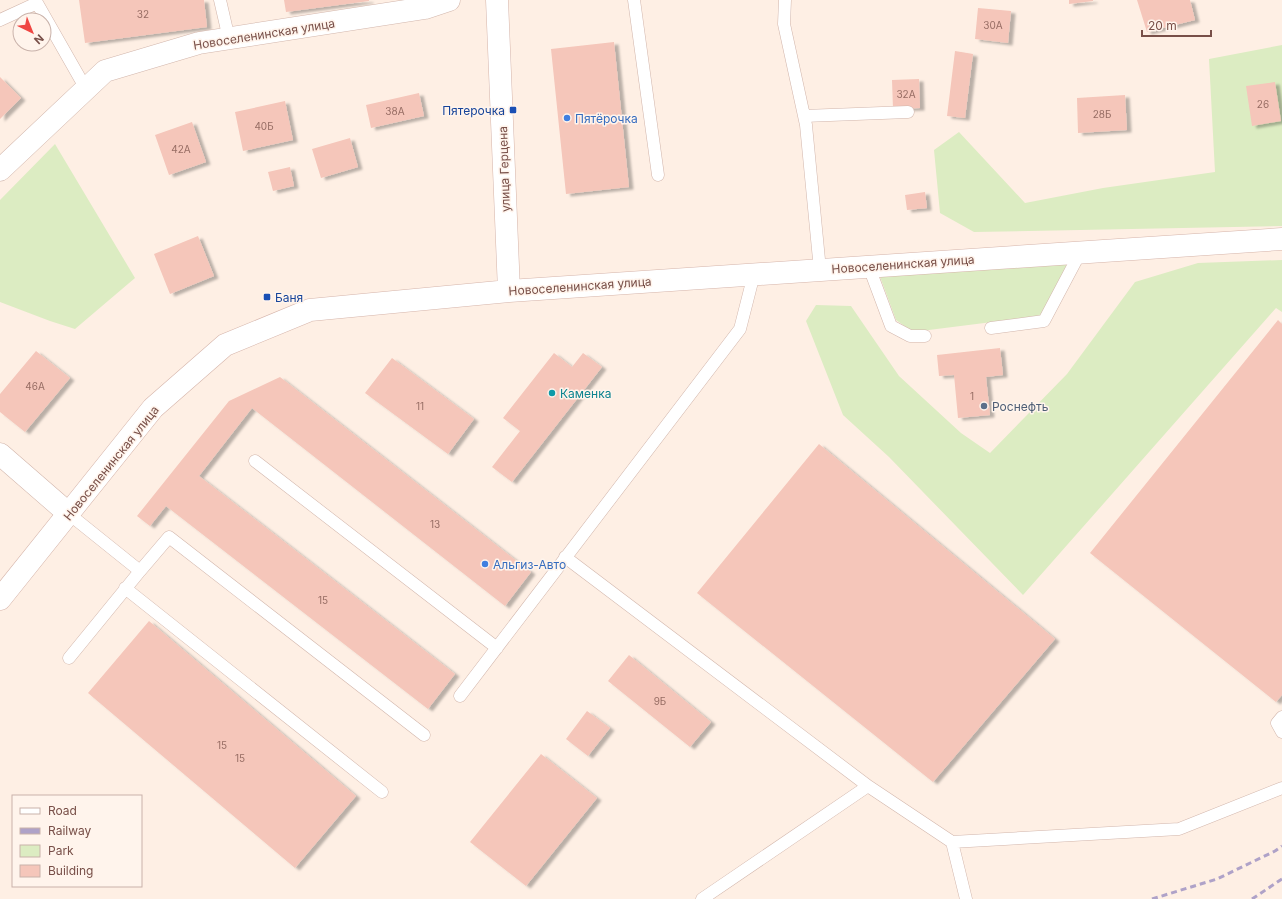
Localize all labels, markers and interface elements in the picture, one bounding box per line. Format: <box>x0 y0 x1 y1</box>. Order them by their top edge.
house number: 32 <box>137 8 149 20</box>
north arrow <box>12 12 52 52</box>
scale bar <box>1142 12 1211 38</box>
street label: Новоселенинская улица <box>192 15 336 53</box>
text: 20 m <box>1148 18 1177 33</box>
house number: 30А <box>983 19 1003 31</box>
text: N <box>31 31 47 47</box>
house number: 32А <box>896 88 916 100</box>
house number: 26 <box>1257 98 1269 110</box>
place label: Пятерочка <box>442 103 505 118</box>
house number: 38А <box>385 105 405 117</box>
marker: Пятерочка <box>508 105 518 115</box>
house number: 28Б <box>1093 108 1111 120</box>
place label: Пятёрочка <box>575 111 638 126</box>
marker: Пятёрочка <box>562 113 572 123</box>
house number: 40Б <box>254 120 274 132</box>
street label: улица Герцена <box>495 126 513 212</box>
house number: 42А <box>171 143 191 155</box>
street label: Новоселенинская улица <box>831 252 975 276</box>
street label: Новоселенинская улица <box>508 274 652 298</box>
place label: Баня <box>275 290 303 305</box>
marker: Баня <box>262 292 272 302</box>
house number: 46А <box>25 380 45 392</box>
place label: Каменка <box>560 386 611 401</box>
marker: Каменка <box>547 388 557 398</box>
house number: 1 <box>970 390 974 402</box>
place label: Роснефть <box>992 399 1049 414</box>
house number: 11 <box>416 400 424 412</box>
marker: Роснефть <box>979 401 989 411</box>
street label: Новоселенинская улица <box>60 403 162 523</box>
house number: 13 <box>430 518 440 530</box>
place label: Альгиз-Авто <box>493 557 566 572</box>
marker: Альгиз-Авто <box>480 559 490 569</box>
house number: 15 <box>318 594 328 606</box>
house number: 9Б <box>654 695 666 707</box>
house number: 15 <box>217 739 227 751</box>
house number: 15 <box>235 752 245 764</box>
legend <box>12 795 142 887</box>
text: Road <box>48 803 77 818</box>
text: Railway <box>48 823 92 838</box>
text: Park <box>48 843 74 858</box>
text: Building <box>48 863 93 878</box>

